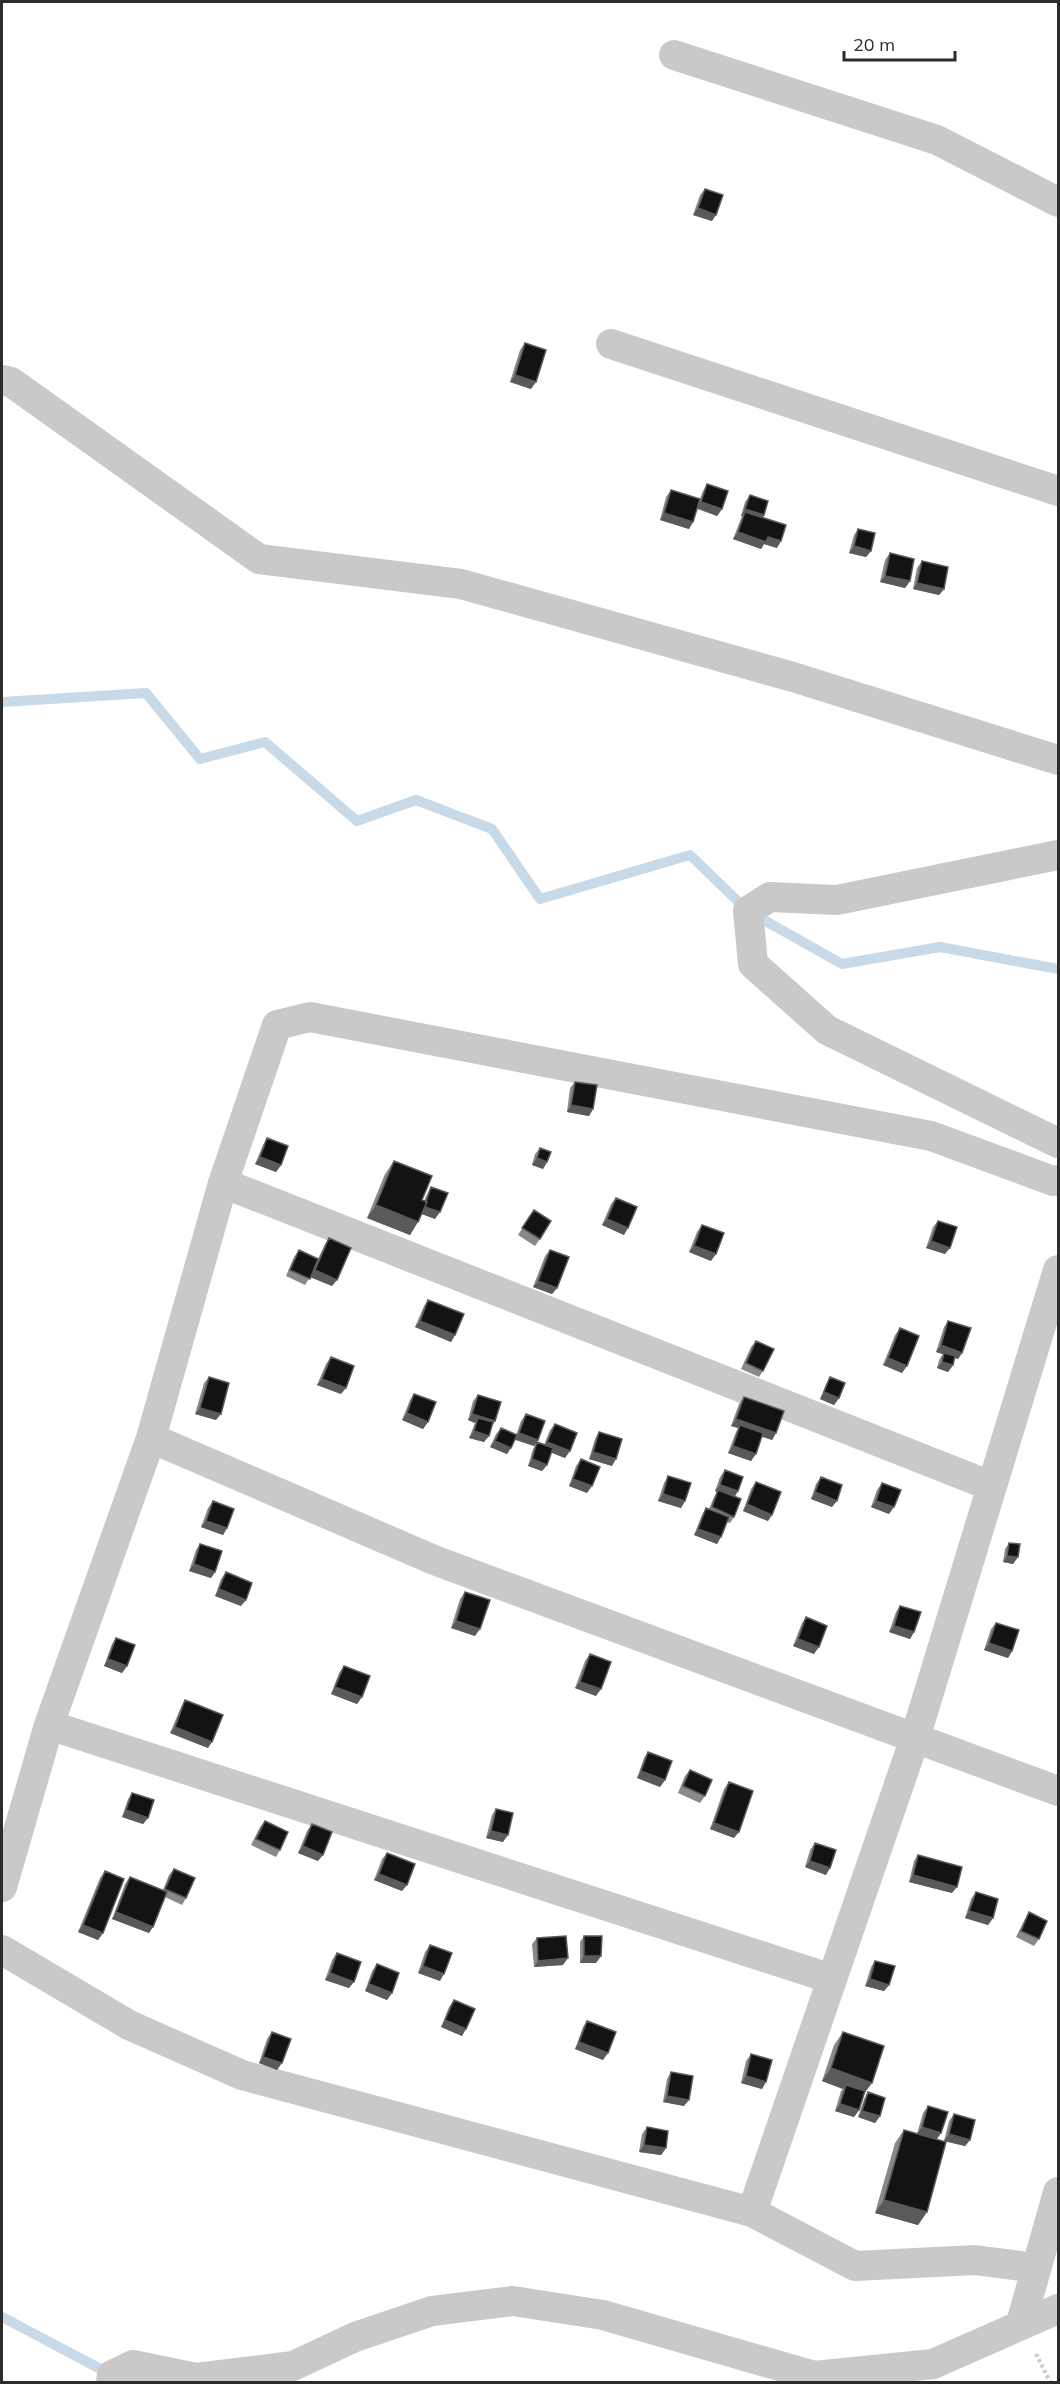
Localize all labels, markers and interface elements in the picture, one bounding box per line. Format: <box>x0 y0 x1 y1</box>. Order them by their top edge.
scale bar <box>844 24 955 62</box>
text: 20 m <box>853 33 895 56</box>

